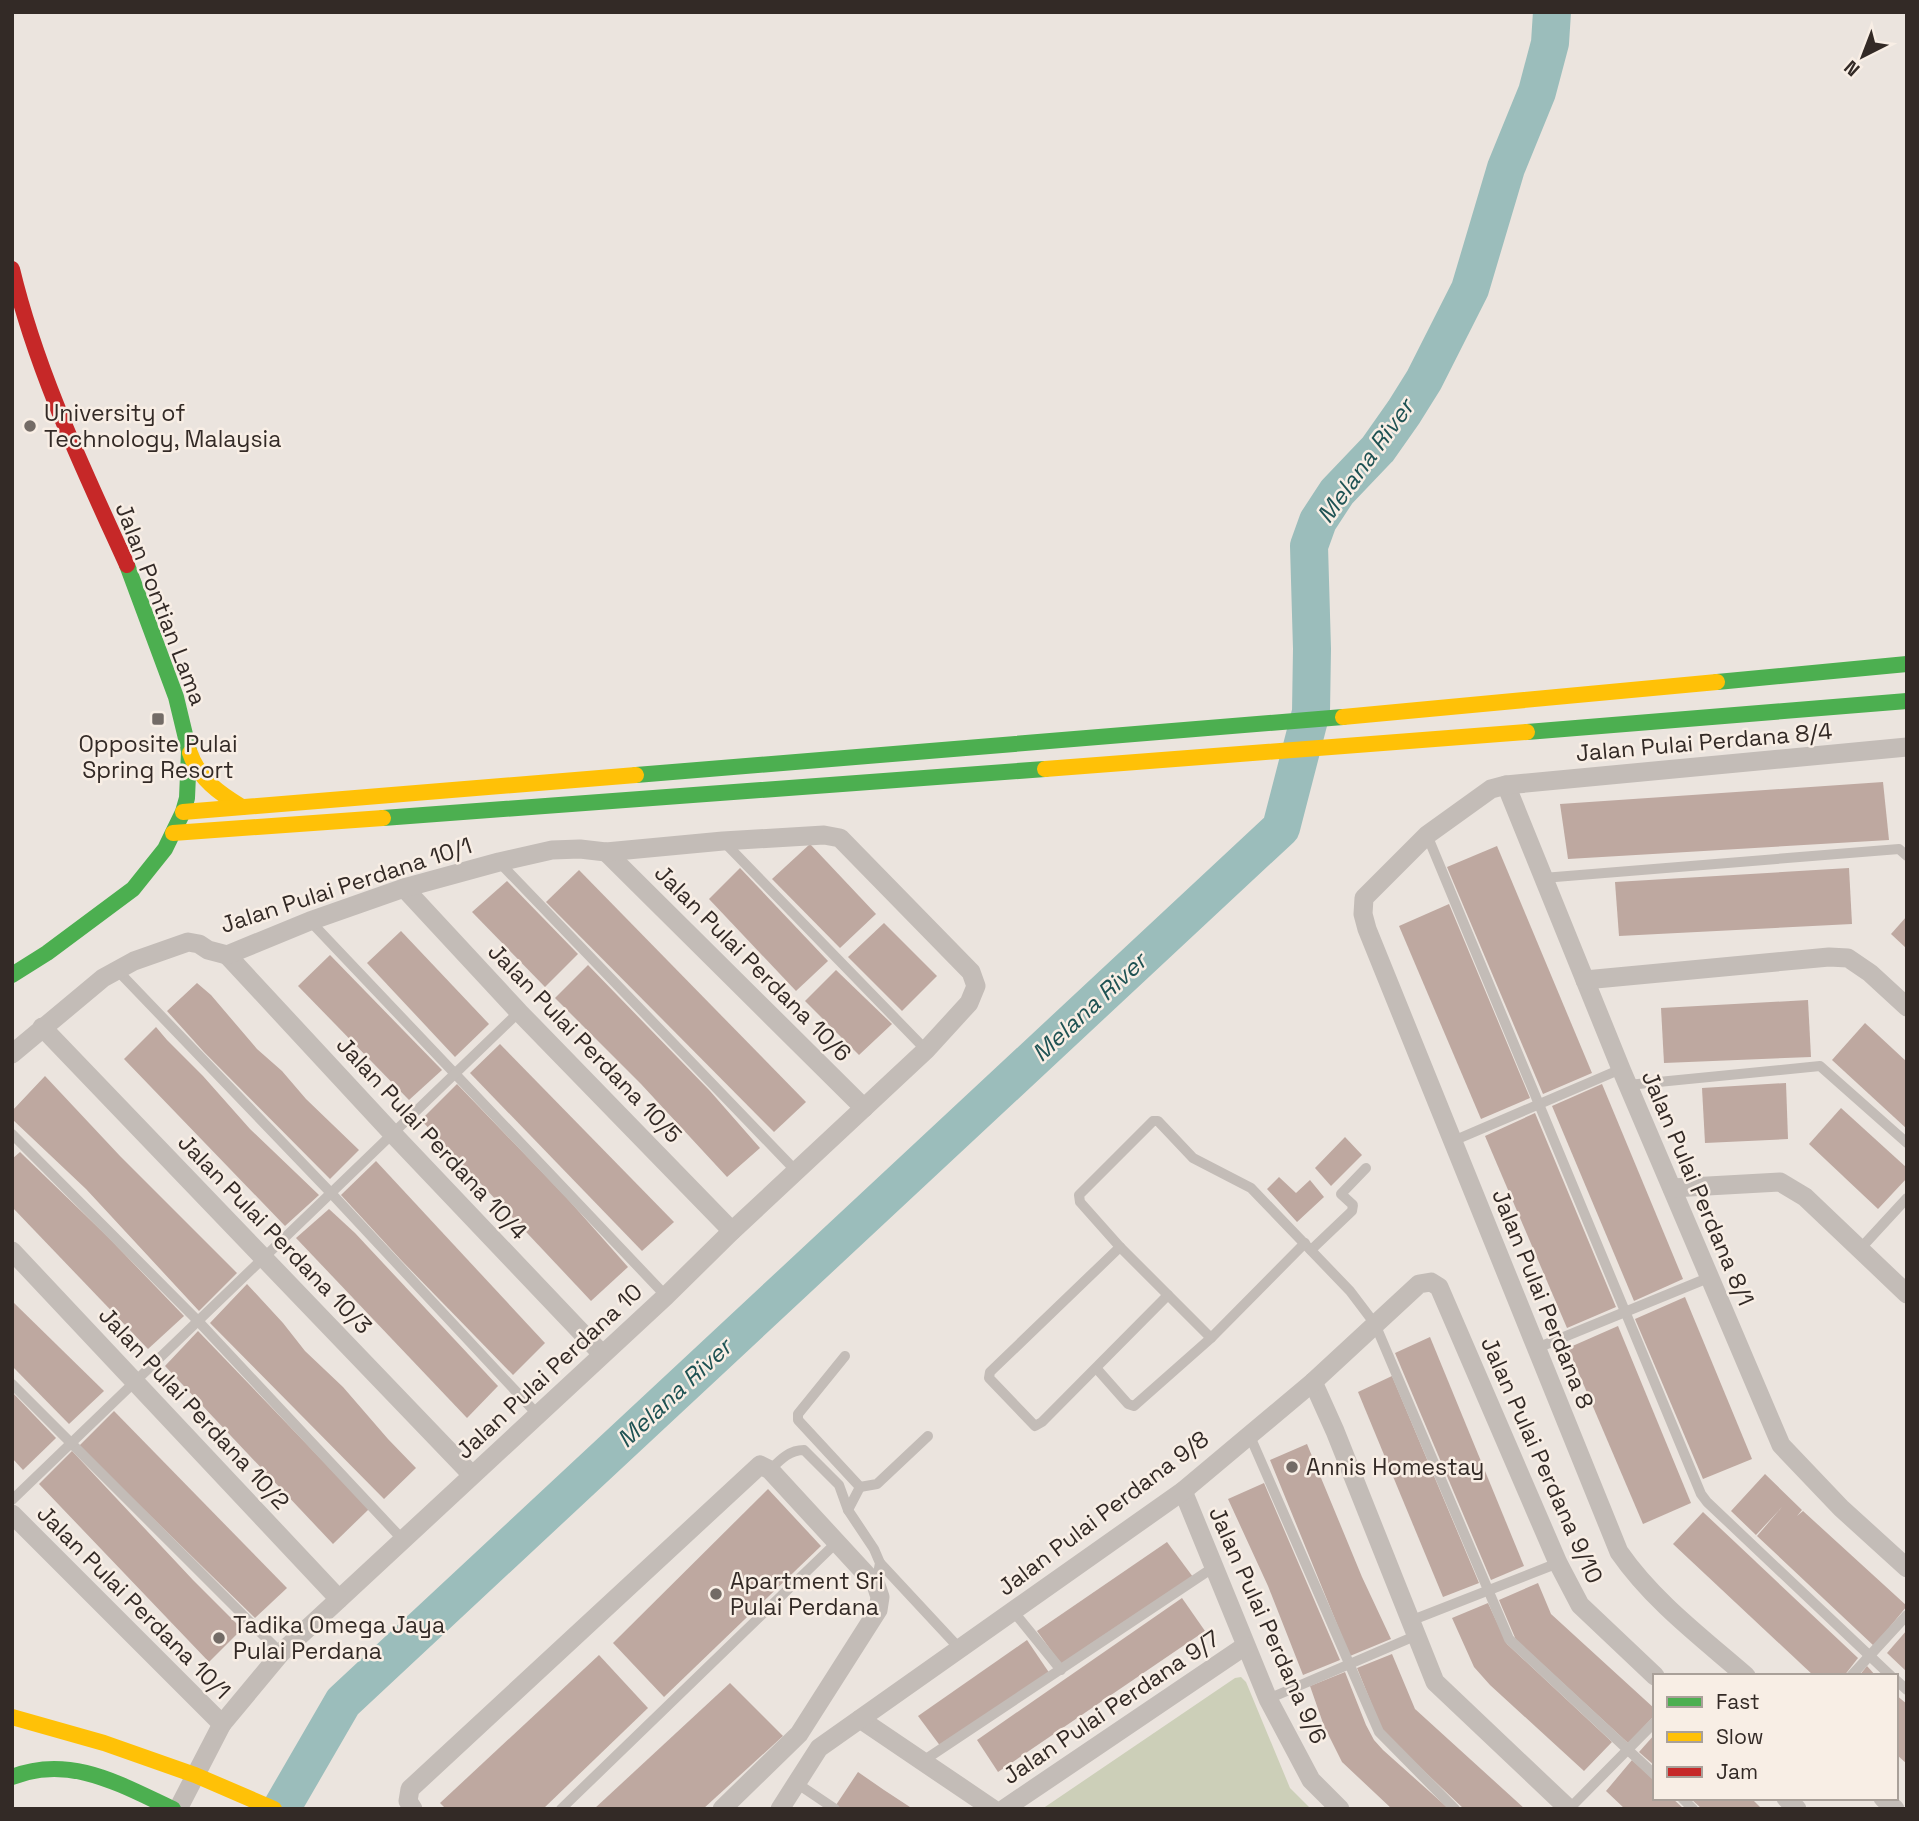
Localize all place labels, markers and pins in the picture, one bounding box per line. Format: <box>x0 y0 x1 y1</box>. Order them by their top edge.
place label: University of Technology, Malaysia <box>44 398 281 454</box>
marker: University of Technology, Malaysia <box>22 418 38 434</box>
marker: Opposite Pulai Spring Resort <box>150 711 166 727</box>
place label: Opposite Pulai Spring Resort <box>78 729 238 785</box>
place label: Annis Homestay <box>1306 1452 1484 1482</box>
marker: Annis Homestay <box>1284 1459 1300 1475</box>
place label: Apartment Sri Pulai Perdana <box>730 1566 884 1622</box>
marker: Apartment Sri Pulai Perdana <box>708 1586 724 1602</box>
place label: Tadika Omega Jaya Pulai Perdana <box>233 1610 445 1666</box>
marker: Tadika Omega Jaya Pulai Perdana <box>211 1630 227 1646</box>

